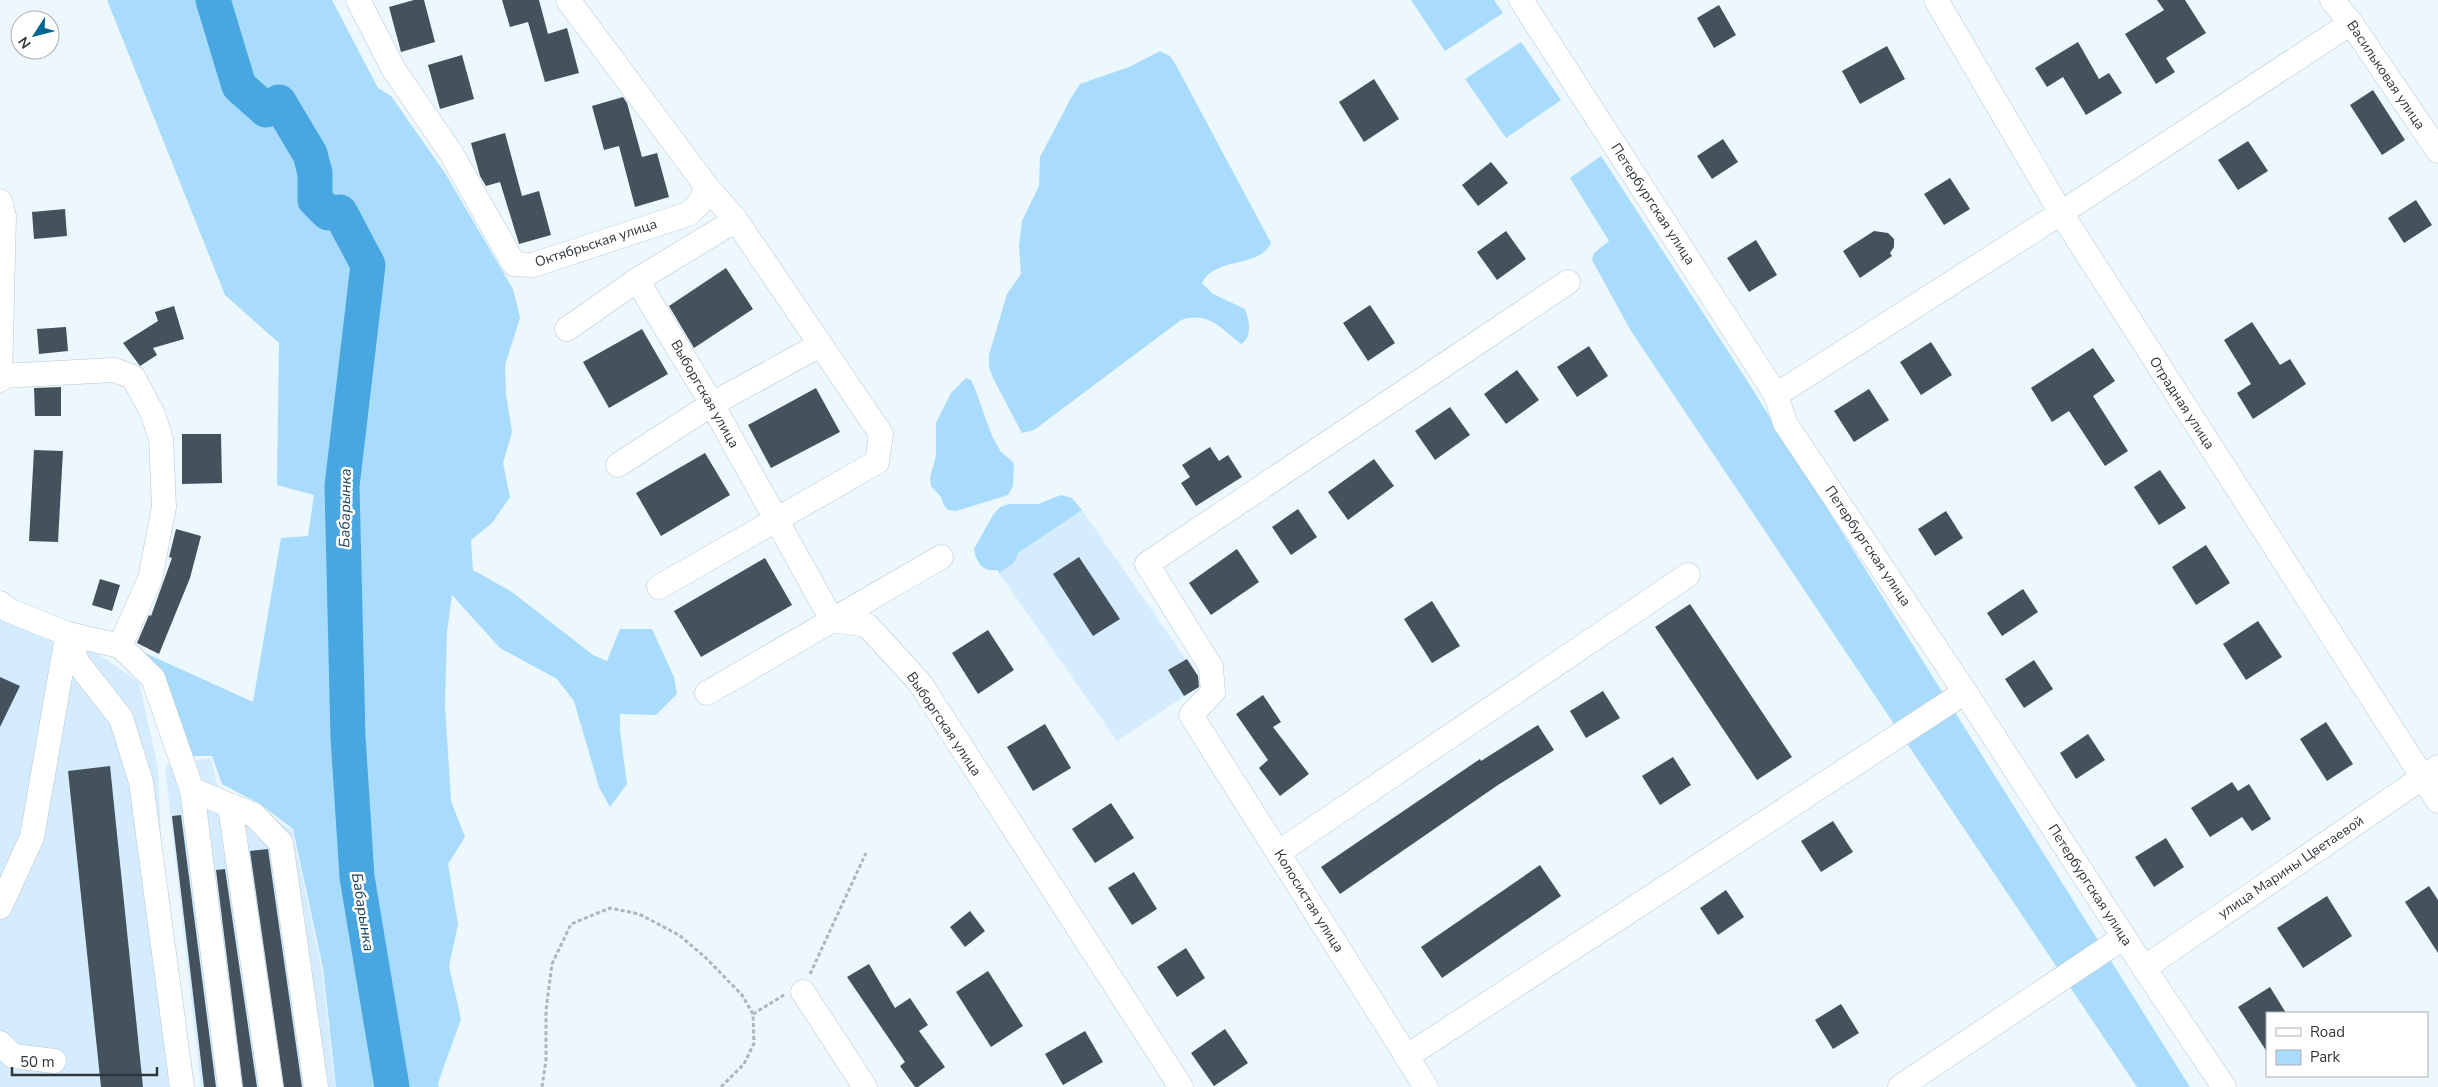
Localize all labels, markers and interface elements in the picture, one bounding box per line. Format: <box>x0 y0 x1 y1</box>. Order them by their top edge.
north arrow <box>10 10 60 60</box>
street label: Васильковая улица <box>2342 17 2430 133</box>
text: N <box>14 33 36 52</box>
street label: Петербургская улица <box>1606 139 1700 269</box>
street label: Октябрьская улица <box>533 214 659 272</box>
street label: Выборгская улица <box>666 337 744 451</box>
street label: Отрадная улица <box>2145 353 2219 453</box>
water label: Бабарынка <box>334 468 356 548</box>
street label: Петербургская улица <box>1821 482 1915 610</box>
street label: Выборгская улица <box>902 668 986 780</box>
street label: улица Марины Цветаевой <box>2214 811 2368 923</box>
street label: Петербургская улица <box>2043 820 2137 950</box>
street label: Колосистая улица <box>1270 846 1348 956</box>
water label: Бабарынка <box>347 871 379 953</box>
legend <box>2266 1012 2428 1077</box>
text: Road <box>2310 1022 2345 1042</box>
scale bar <box>12 1044 158 1076</box>
text: Park <box>2310 1047 2340 1067</box>
text: 50 m <box>20 1052 55 1072</box>

